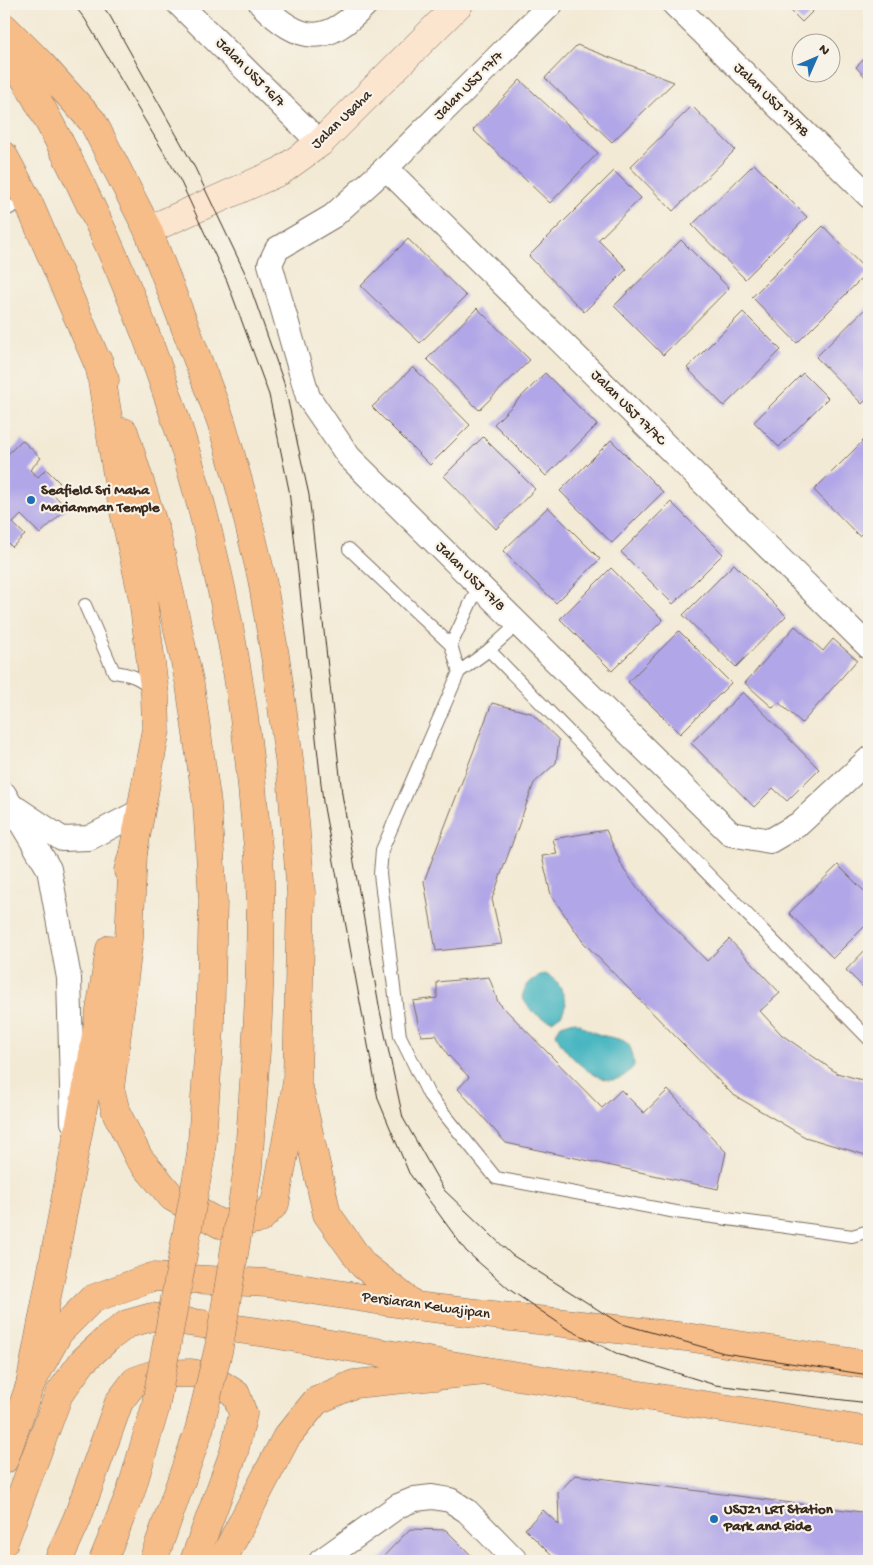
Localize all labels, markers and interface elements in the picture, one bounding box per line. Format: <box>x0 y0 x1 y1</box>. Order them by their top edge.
north arrow <box>790 32 840 82</box>
street label: Jalan USJ 16/7 <box>212 35 289 112</box>
text: N <box>814 41 833 60</box>
street label: Jalan USJ 17/7 <box>430 47 508 125</box>
street label: Jalan USJ 17/7B <box>729 59 813 141</box>
street label: Jalan Usaha <box>308 86 377 153</box>
street label: Jalan USJ 17/7C <box>587 367 670 450</box>
place label: Seafield Sri Maha Mariamman Temple <box>41 482 161 517</box>
marker: Seafield Sri Maha Mariamman Temple <box>25 494 37 506</box>
street label: Jalan USJ 17/8 <box>431 538 509 616</box>
street label: Persiaran Kewajipan <box>360 1288 491 1324</box>
place label: USJ21 LRT Station Park and Ride <box>723 1501 834 1536</box>
marker: USJ21 LRT Station Park and Ride <box>708 1513 720 1525</box>

